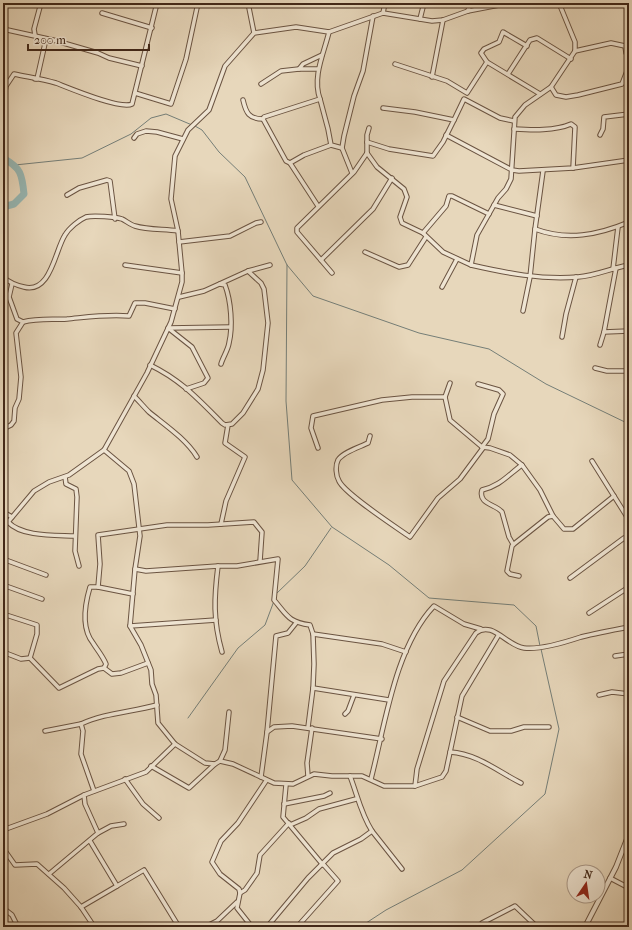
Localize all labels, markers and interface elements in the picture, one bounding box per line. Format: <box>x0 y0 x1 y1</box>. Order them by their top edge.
scale bar <box>28 26 149 52</box>
text: 200 m <box>34 33 66 47</box>
north arrow <box>566 864 606 904</box>
text: N <box>583 867 594 882</box>

